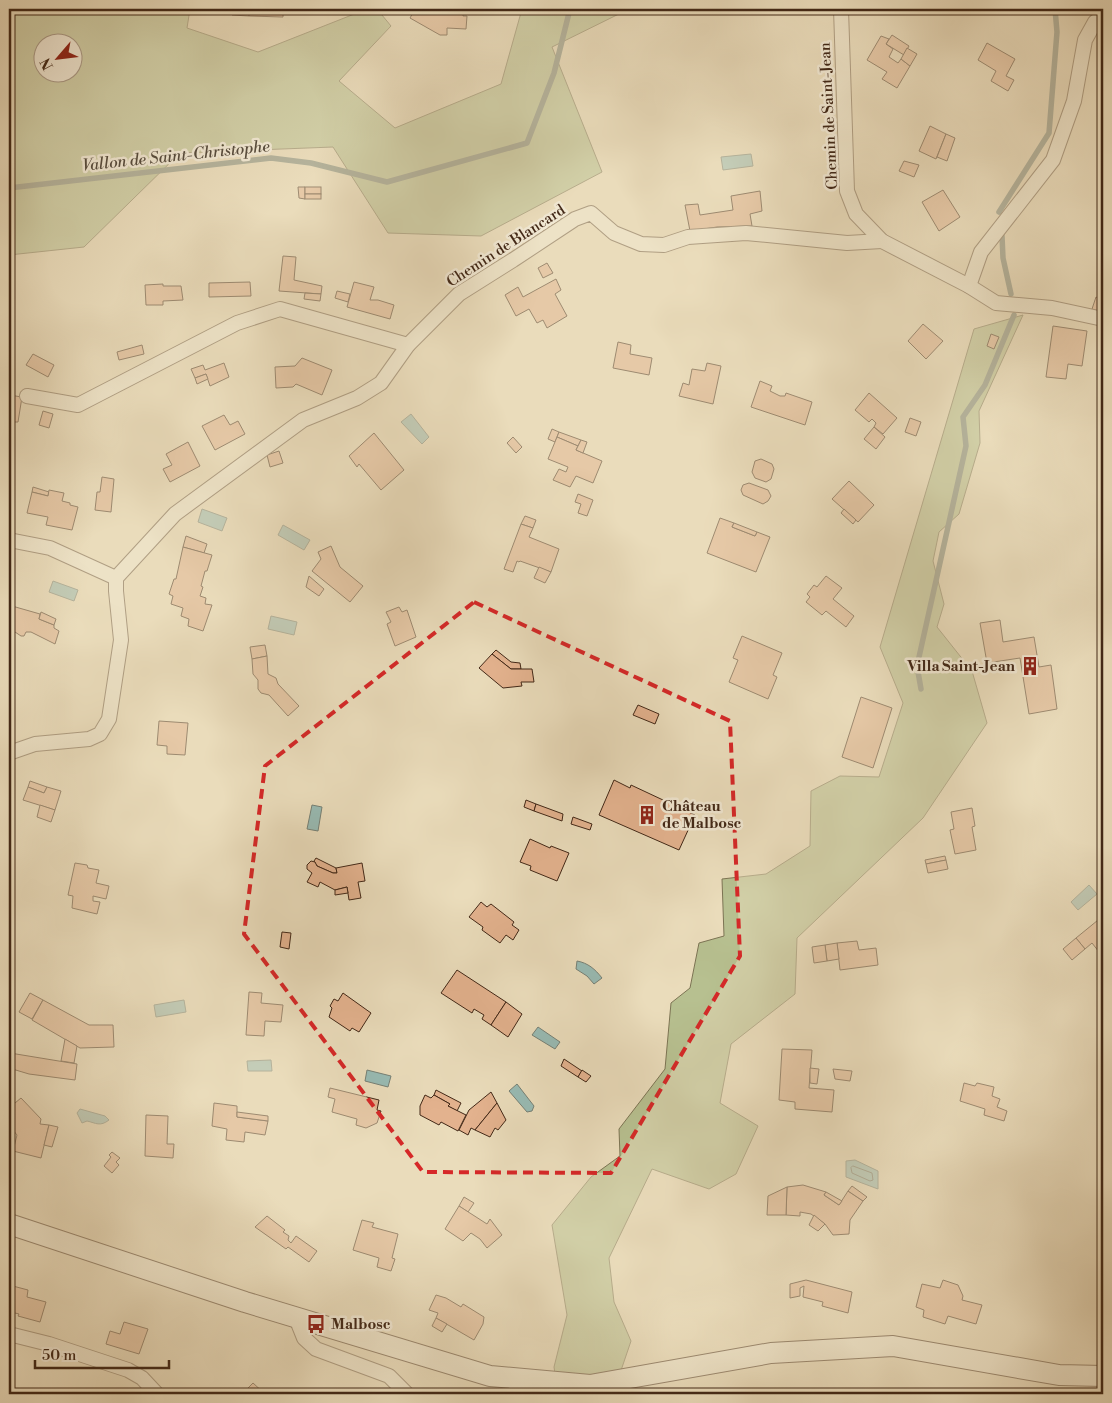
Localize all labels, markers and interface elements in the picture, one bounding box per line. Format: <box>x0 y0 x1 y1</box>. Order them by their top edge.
north arrow <box>32 32 82 82</box>
street label: Chemin de Saint-Jean <box>816 42 842 190</box>
text: N <box>37 55 58 73</box>
water label: Vallon de Saint-Christophe <box>81 136 271 176</box>
street label: Chemin de Blancard <box>443 200 569 291</box>
building icon: Villa Saint-Jean <box>1019 655 1041 677</box>
place label: Villa Saint-Jean <box>906 657 1016 676</box>
place label: Château de Malbosc <box>662 797 742 833</box>
building icon: Château de Malbosc <box>636 804 658 826</box>
bus stop icon: Malbosc <box>305 1313 327 1335</box>
place label: Malbosc <box>331 1315 391 1334</box>
scale bar <box>35 1338 169 1370</box>
text: 50 m <box>42 1346 76 1365</box>

